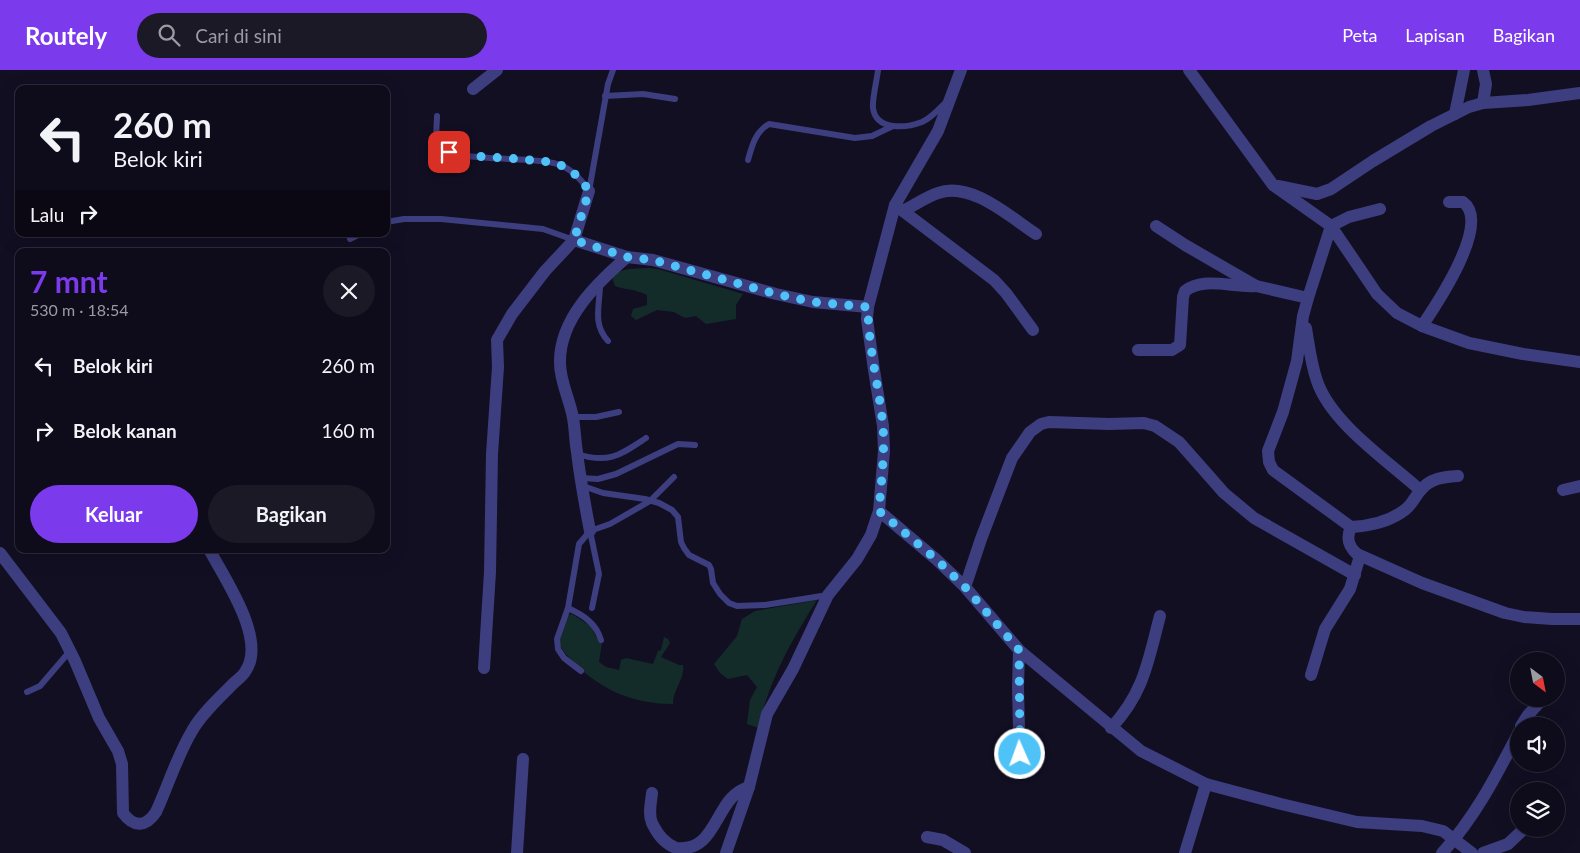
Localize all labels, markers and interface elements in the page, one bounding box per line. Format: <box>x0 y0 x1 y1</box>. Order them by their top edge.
search box <box>137 13 487 58</box>
text: Routely <box>25 21 107 50</box>
icon: search <box>155 21 183 49</box>
text: Cari di sini <box>195 24 282 47</box>
text: Peta <box>1342 24 1377 46</box>
text: Lapisan <box>1405 24 1465 46</box>
text: Bagikan <box>1493 24 1555 46</box>
text: 260 m <box>113 103 212 145</box>
icon: left <box>30 105 95 170</box>
pin <box>428 131 470 173</box>
icon: arrive <box>435 138 463 166</box>
text: Belok kiri <box>113 145 203 172</box>
icon: right <box>74 200 102 228</box>
text: Lalu <box>30 203 64 226</box>
text: 7 mnt <box>30 263 108 299</box>
button: close <box>323 265 375 317</box>
text: 530 m · 18:54 <box>30 300 129 319</box>
icon: left <box>30 352 58 380</box>
text: Belok kiri <box>73 354 153 377</box>
text: 260 m <box>321 354 375 377</box>
icon: right <box>30 417 58 445</box>
text: Belok kanan <box>73 419 177 442</box>
text: 160 m <box>321 419 375 442</box>
button: Keluar <box>30 485 198 543</box>
button: Bagikan <box>208 485 375 543</box>
north arrow <box>1510 652 1565 708</box>
map controls <box>1510 652 1565 837</box>
button: sound <box>1510 717 1565 772</box>
position arrow <box>993 727 1045 779</box>
button: layers <box>1510 782 1565 837</box>

